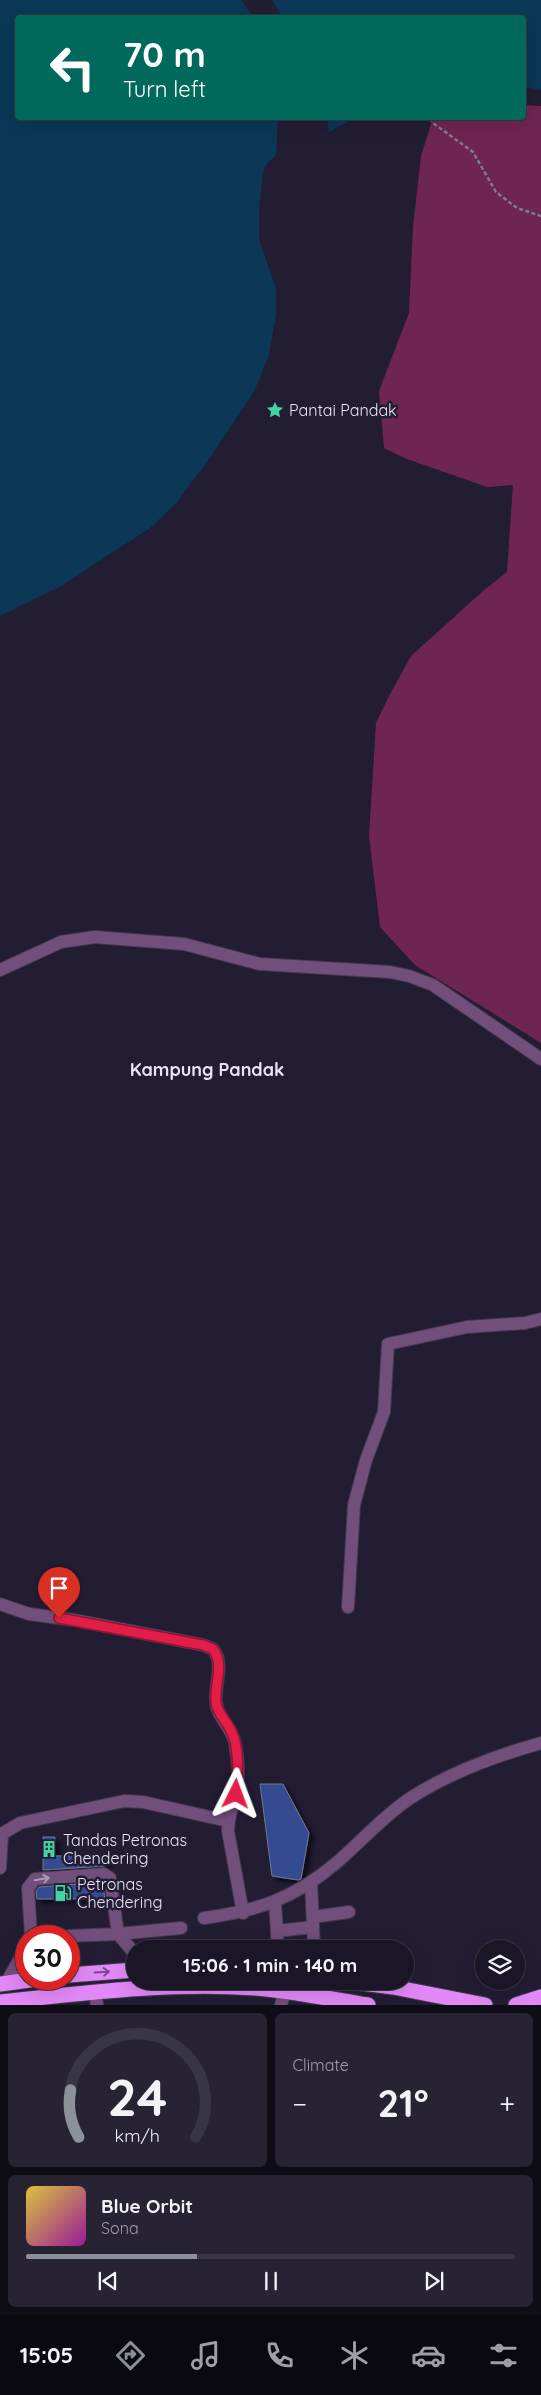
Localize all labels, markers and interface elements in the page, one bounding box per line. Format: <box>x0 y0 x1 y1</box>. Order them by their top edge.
text: 70 m <box>123 32 206 76</box>
icon: left <box>40 35 105 100</box>
text: Turn left <box>123 75 206 103</box>
place icon: Pantai Pandak <box>265 400 285 420</box>
place label: Pantai Pandak <box>289 400 397 420</box>
district label: Kampung Pandak <box>130 1058 284 1081</box>
pin <box>38 1567 80 1618</box>
icon: arrive <box>45 1574 73 1602</box>
position arrow <box>209 1767 261 1819</box>
place label: Tandas Petronas Chendering <box>63 1830 187 1868</box>
building icon: Tandas Petronas Chendering <box>39 1839 59 1859</box>
one-way arrow <box>33 1874 49 1884</box>
place label: Petronas Chendering <box>77 1874 162 1912</box>
fuel station icon: Petronas Chendering <box>53 1883 73 1903</box>
speed limit sign: 30 <box>15 1925 80 1990</box>
map controls <box>475 1940 525 1990</box>
button: layers <box>475 1940 525 1990</box>
text: 15:06 · 1 min · 140 m <box>183 1953 357 1977</box>
one-way arrow <box>94 1967 110 1976</box>
text: Climate <box>293 2055 349 2075</box>
text: 24 <box>107 2064 167 2129</box>
text: 21° <box>377 2079 429 2127</box>
text: − <box>293 2086 307 2121</box>
text: + <box>499 2086 515 2121</box>
text: km/h <box>115 2124 160 2146</box>
text: Blue Orbit <box>101 2194 193 2218</box>
text: Sona <box>101 2218 139 2238</box>
icon: previous <box>94 2267 122 2295</box>
icon: pause <box>257 2267 285 2295</box>
icon: next <box>420 2267 448 2295</box>
icon: directions <box>113 2338 148 2373</box>
icon: music <box>188 2338 223 2373</box>
icon: phone <box>262 2338 297 2373</box>
icon: climate <box>337 2338 372 2373</box>
icon: car <box>411 2338 446 2373</box>
icon: filters <box>486 2338 521 2373</box>
text: 15:05 <box>20 2341 73 2369</box>

